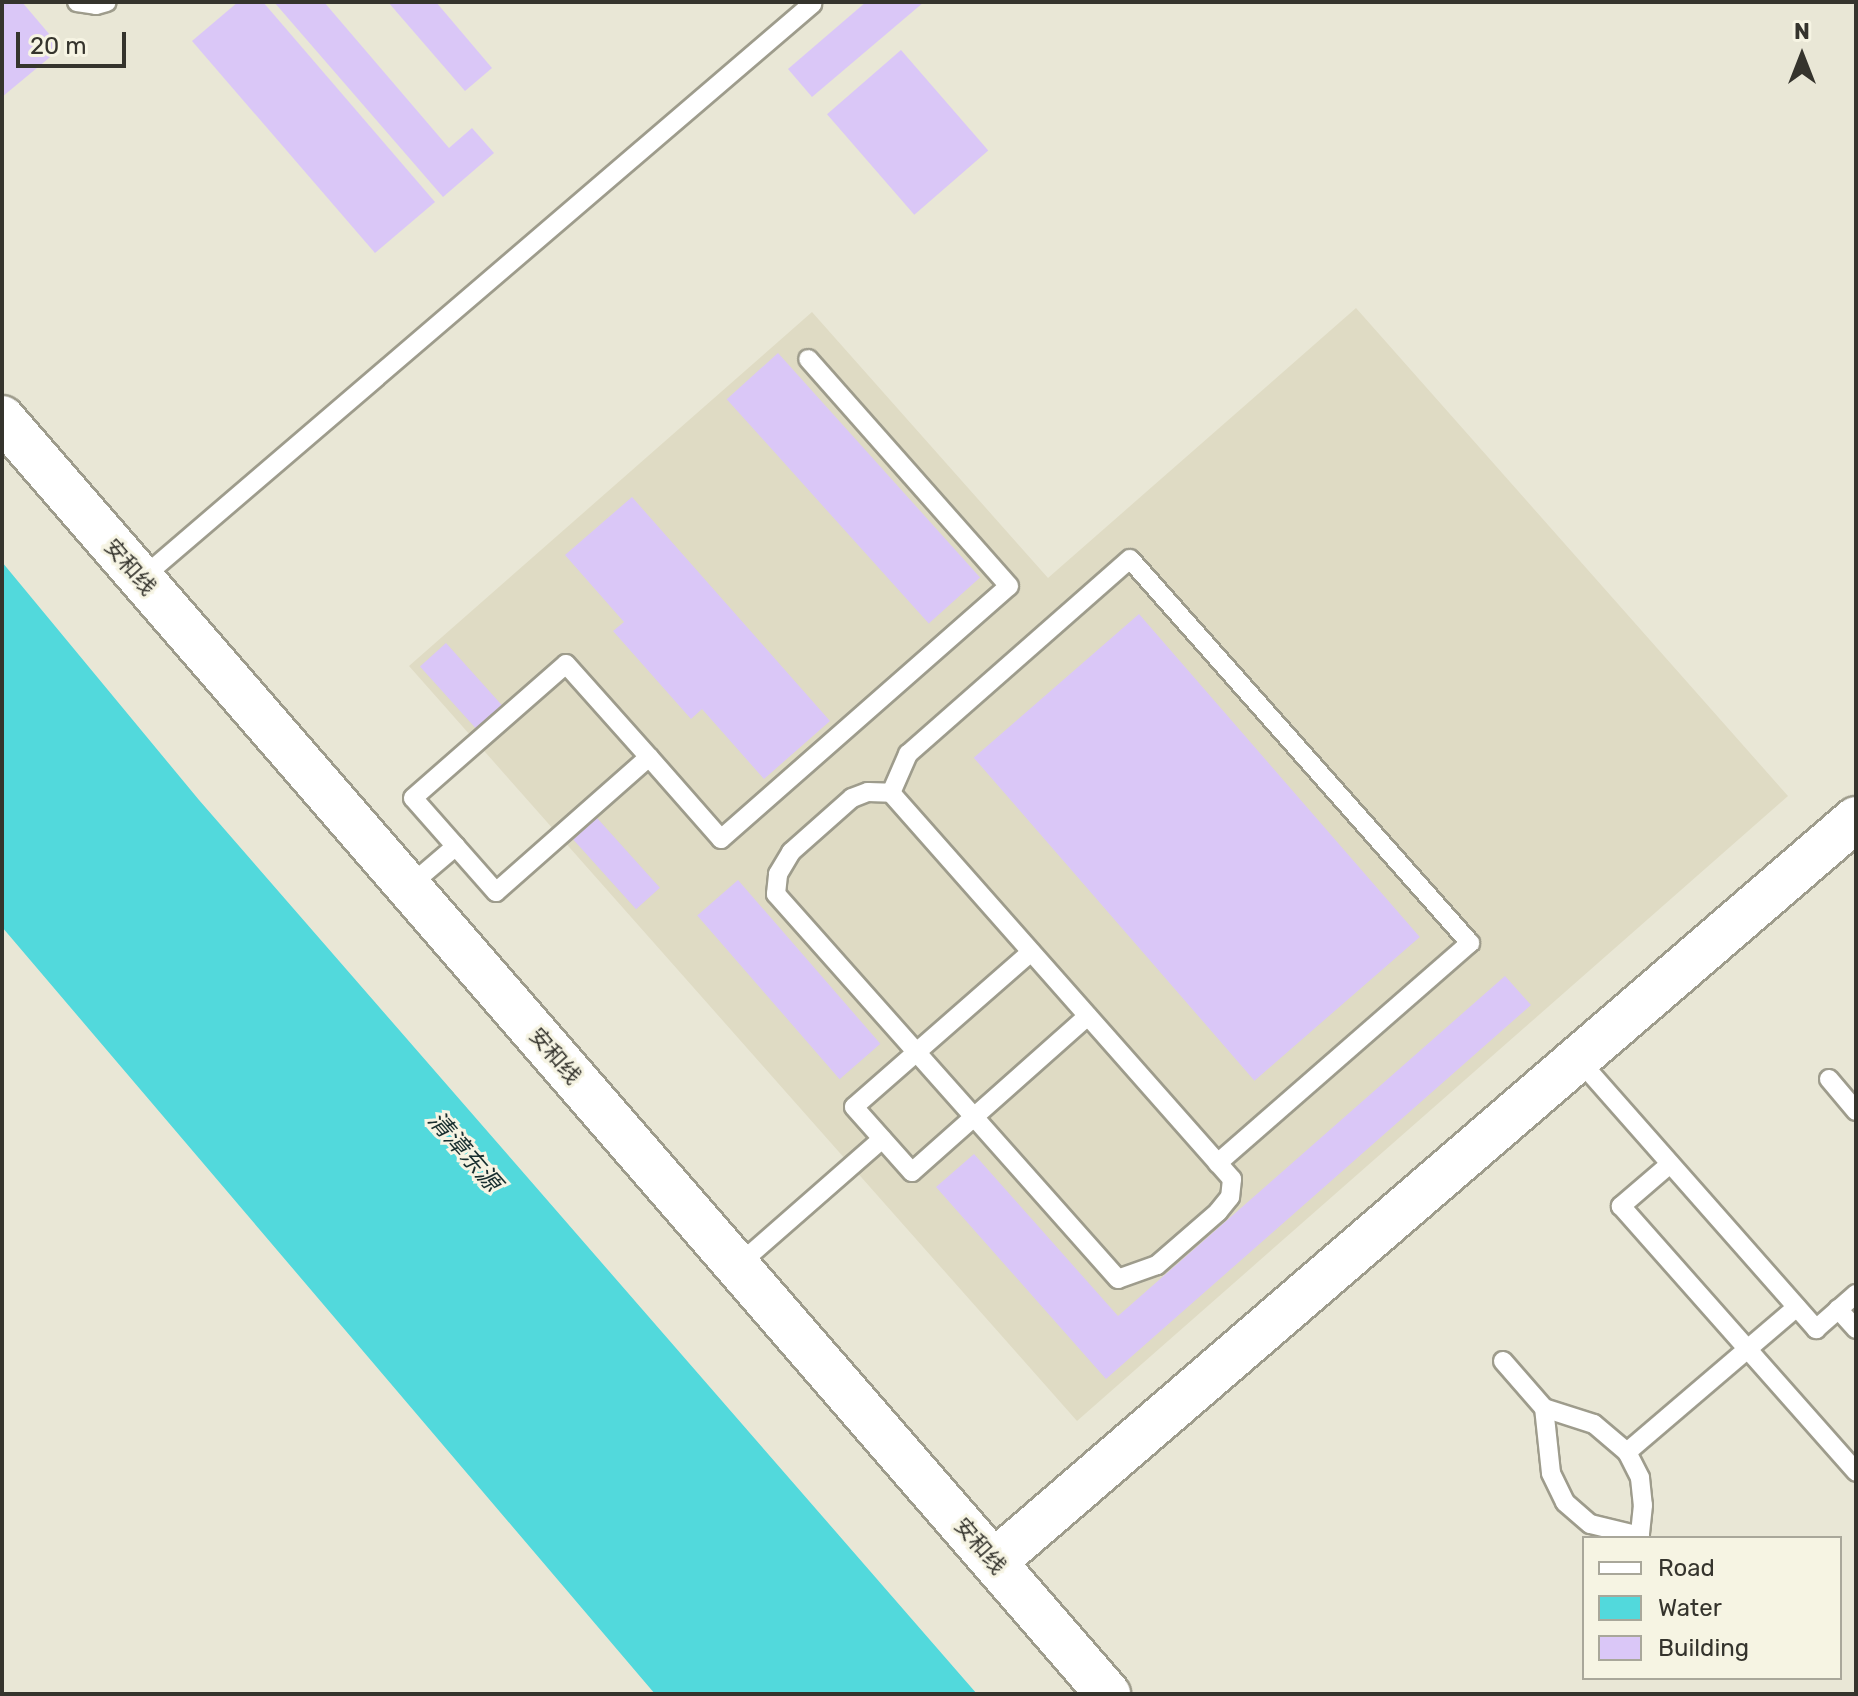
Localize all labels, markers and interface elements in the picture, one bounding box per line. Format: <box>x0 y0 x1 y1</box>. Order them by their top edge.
scale bar <box>20 16 130 66</box>
north arrow <box>1762 16 1842 96</box>
text: N <box>1794 18 1810 45</box>
text: 20 m <box>30 32 87 60</box>
street label: 安和线 <box>98 533 162 601</box>
street label: 安和线 <box>523 1022 587 1090</box>
water label: 清漳东源 <box>422 1106 506 1198</box>
street label: 安和线 <box>948 1512 1012 1580</box>
legend <box>1582 1536 1842 1680</box>
text: Road <box>1658 1554 1715 1582</box>
text: Water <box>1658 1594 1722 1622</box>
text: Building <box>1658 1634 1749 1662</box>

